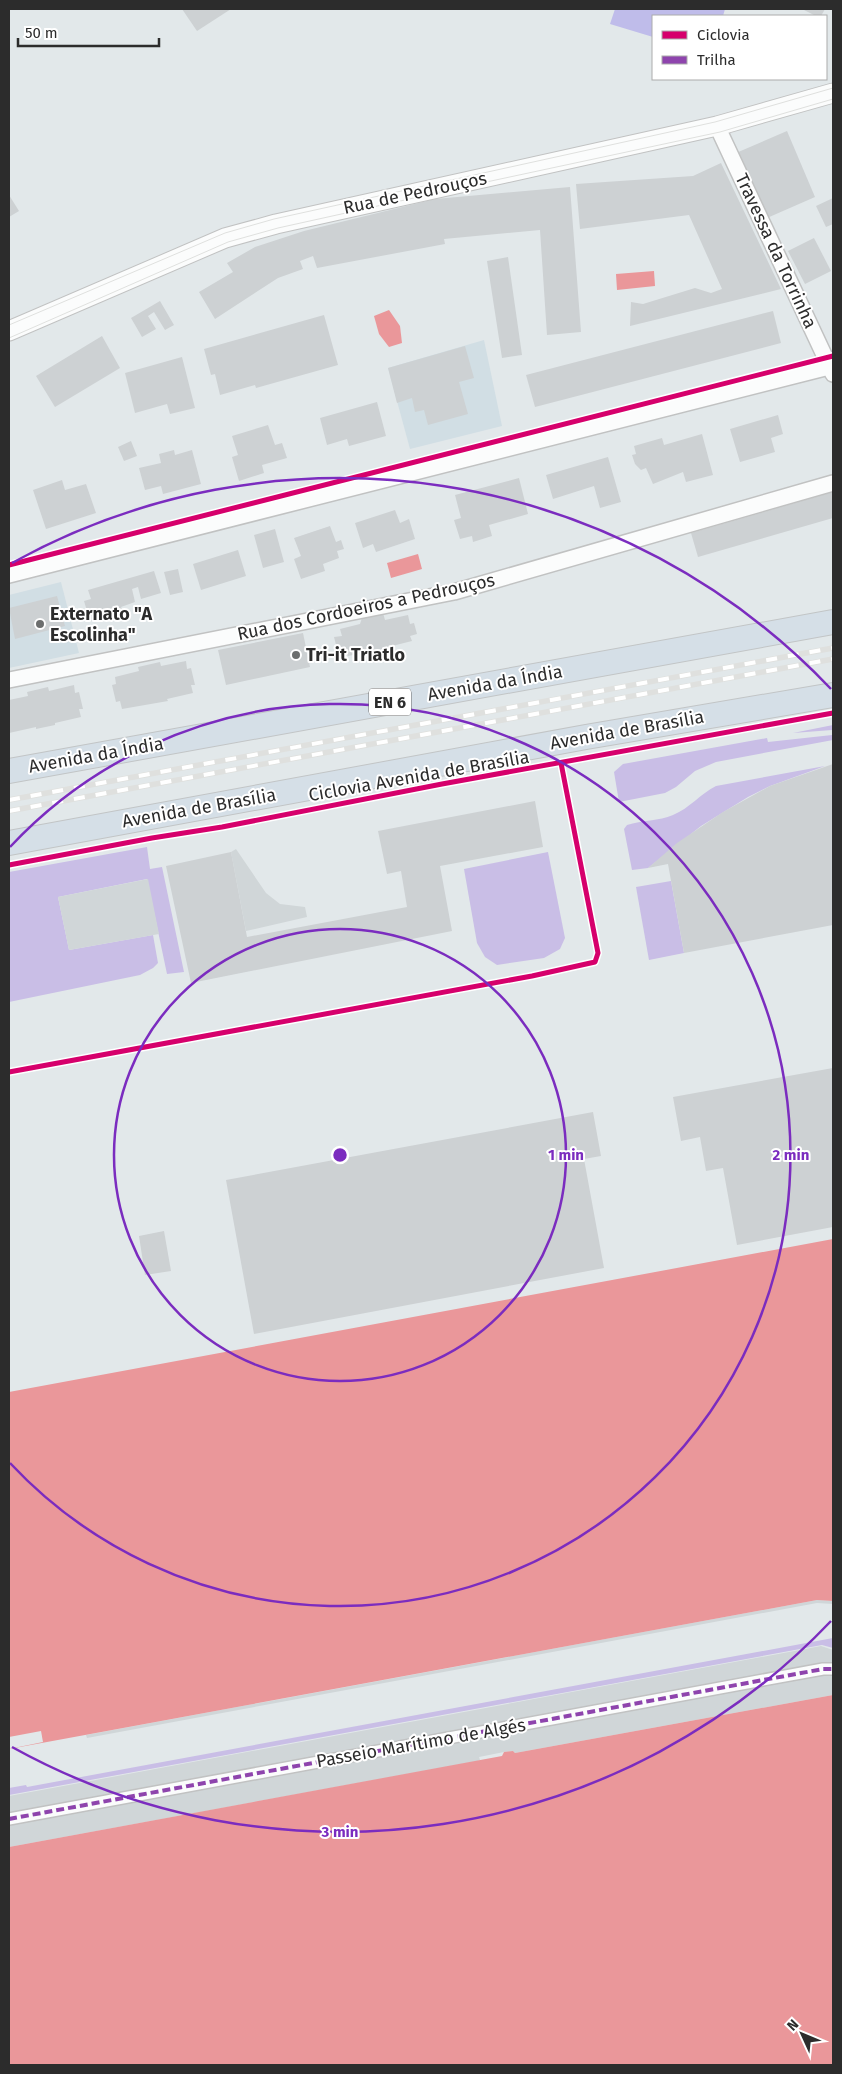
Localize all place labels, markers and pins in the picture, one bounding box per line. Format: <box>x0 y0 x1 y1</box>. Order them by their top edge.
place label: Externato "A Escolinha" <box>50 603 152 646</box>
marker: Externato "A Escolinha" <box>34 618 46 630</box>
place label: Tri-it Triatlo <box>306 644 405 666</box>
marker: Tri-it Triatlo <box>290 649 302 661</box>
centre of rings <box>331 1146 349 1164</box>

